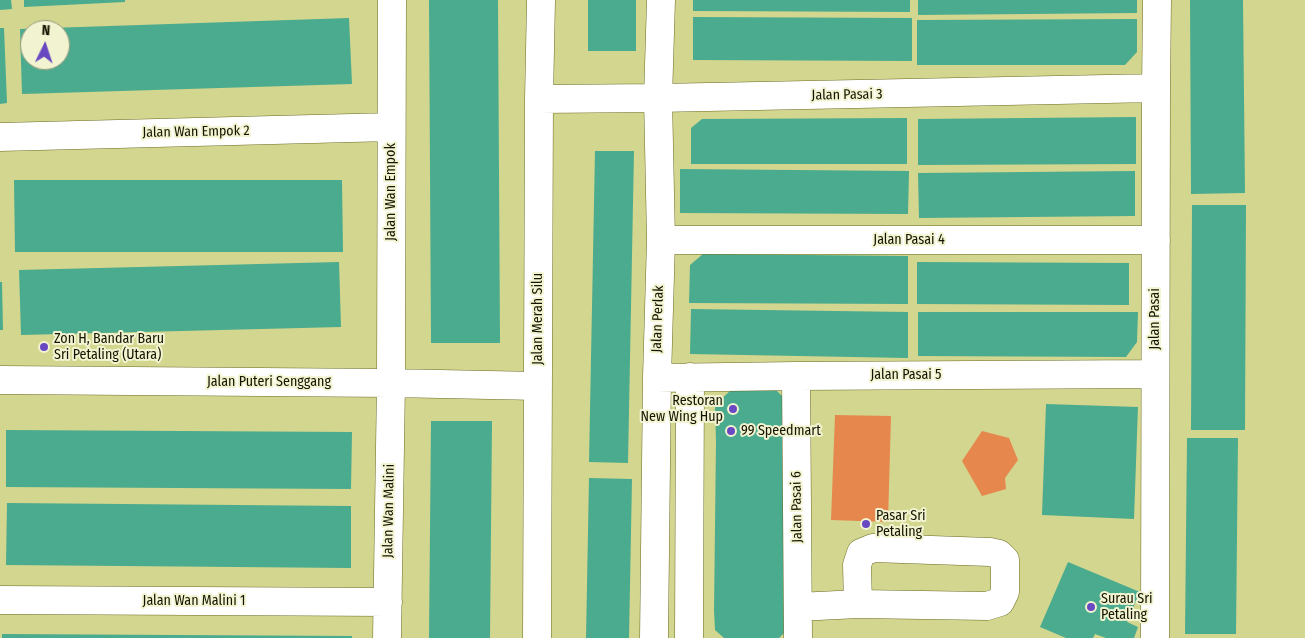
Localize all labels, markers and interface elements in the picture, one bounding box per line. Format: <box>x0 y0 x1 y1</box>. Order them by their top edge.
north arrow <box>20 20 70 70</box>
text: N <box>41 22 51 39</box>
street label: Jalan Pasai 3 <box>811 86 883 104</box>
street label: Jalan Wan Empok 2 <box>142 123 250 141</box>
street label: Jalan Wan Empok <box>383 143 399 241</box>
street label: Jalan Pasai 4 <box>873 232 945 248</box>
street label: Jalan Merah Silu <box>530 273 546 365</box>
street label: Jalan Perlak <box>648 285 668 353</box>
street label: Jalan Pasai <box>1147 288 1163 350</box>
place label: Zon H, Bandar Baru Sri Petaling (Utara) <box>54 331 164 364</box>
marker: Zon H, Bandar Baru Sri Petaling (Utara) <box>38 341 50 353</box>
street label: Jalan Pasai 5 <box>870 367 942 383</box>
street label: Jalan Puteri Senggang <box>207 374 331 390</box>
place label: Restoran New Wing Hup <box>641 393 723 426</box>
marker: Restoran New Wing Hup <box>727 403 739 415</box>
place label: 99 Speedmart <box>741 423 821 439</box>
marker: 99 Speedmart <box>725 425 737 437</box>
street label: Jalan Wan Malini <box>380 464 398 558</box>
street label: Jalan Pasai 6 <box>788 471 806 543</box>
place label: Pasar Sri Petaling <box>876 508 926 540</box>
marker: Pasar Sri Petaling <box>860 518 872 530</box>
place label: Surau Sri Petaling <box>1101 591 1153 624</box>
street label: Jalan Wan Malini 1 <box>143 593 245 609</box>
marker: Surau Sri Petaling <box>1085 601 1097 613</box>

